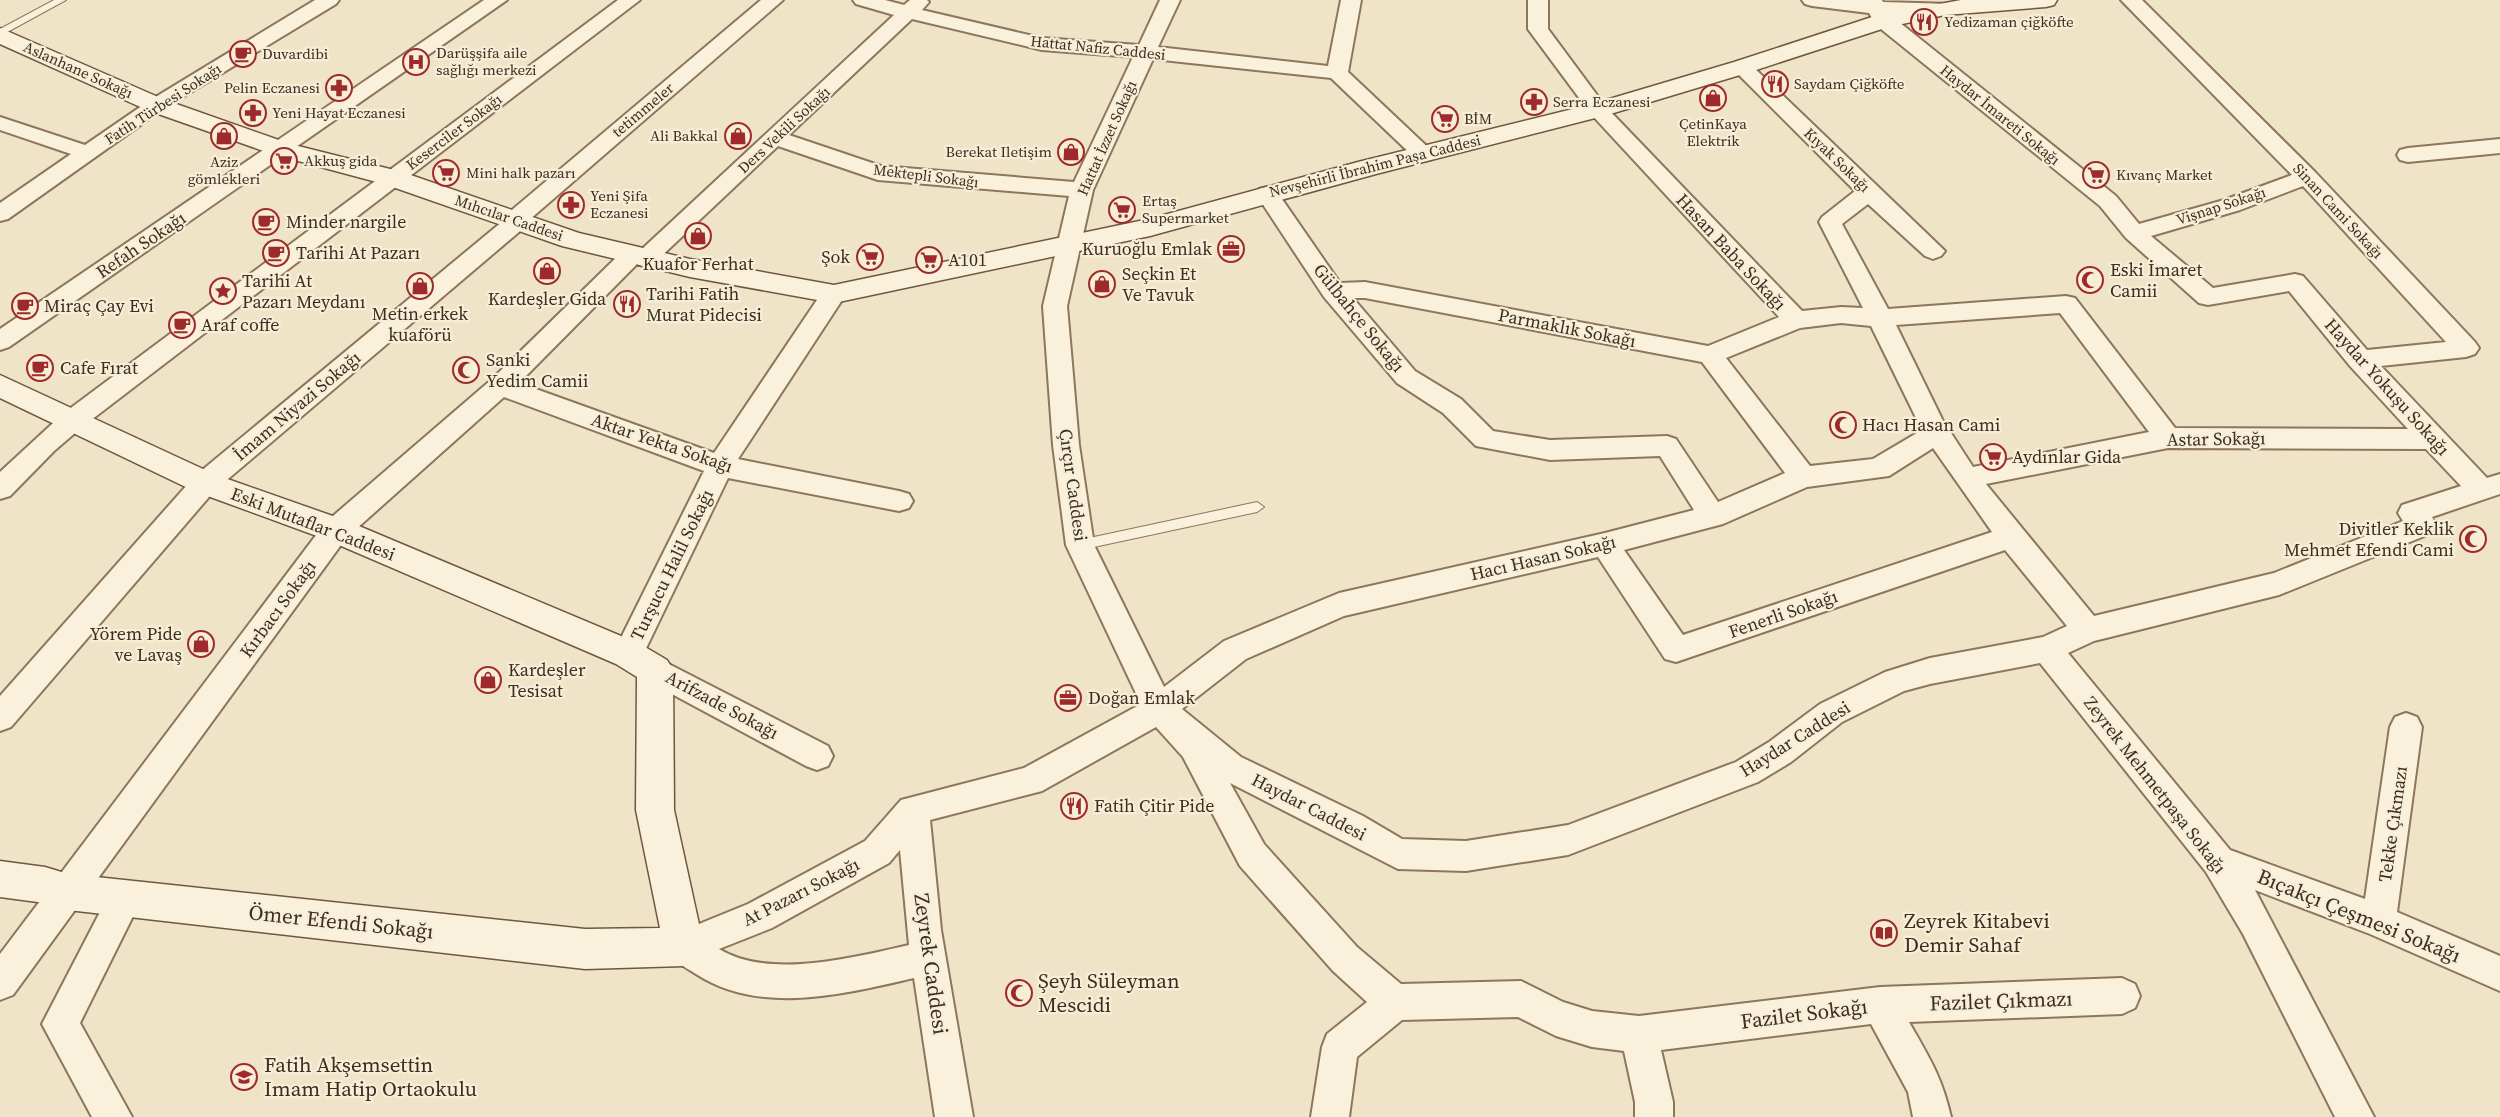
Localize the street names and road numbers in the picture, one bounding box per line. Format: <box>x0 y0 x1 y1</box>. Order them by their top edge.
street label: Hattat Nafiz Caddesi <box>1029 30 1167 65</box>
street label: Aslanhane Sokağı <box>20 36 136 103</box>
street label: Fatih Türbesi Sokağı <box>100 58 225 149</box>
street label: Haydar İmareti Sokağı <box>1936 60 2065 170</box>
street label: tetimmeler <box>607 77 679 142</box>
street label: Hattat İzzet Sokağı <box>1072 77 1141 199</box>
street label: Ders Vekili Sokağı <box>733 81 834 178</box>
street label: Keserciler Sokağı <box>401 89 506 175</box>
street label: Kıyak Sokağı <box>1800 123 1875 197</box>
street label: Nevşehirli İbrahim Paşa Caddesi <box>1267 129 1483 202</box>
street label: Sinan Cami Sokağı <box>2289 158 2388 263</box>
street label: Mektepli Sokağı <box>872 159 980 192</box>
street label: Vişnap Sokağı <box>2173 181 2268 230</box>
street label: Hasan Baba Sokağı <box>1671 188 1792 316</box>
street label: Mıhcılar Caddesi <box>452 189 566 246</box>
street label: Refah Sokağı <box>91 205 191 284</box>
street label: Gülbahçe Sokağı <box>1308 258 1411 377</box>
street label: Parmaklık Sokağı <box>1496 302 1638 353</box>
street label: Haydar Yokuşu Sokağı <box>2319 313 2456 461</box>
street label: İmam Niyazi Sokağı <box>228 345 366 466</box>
street label: Aktar Yekta Sokağı <box>588 407 736 478</box>
street label: Astar Sokağı <box>2166 425 2266 452</box>
street label: Çırçır Caddesi <box>1053 427 1094 543</box>
street label: Eski Mutaflar Caddesi <box>227 481 399 566</box>
street label: Turşucu Halil Sokağı <box>624 485 719 645</box>
street label: Hacı Hasan Sokağı <box>1468 529 1618 586</box>
street label: Kırbacı Sokağı <box>234 555 322 663</box>
street label: Fenerli Sokağı <box>1725 583 1841 644</box>
street label: Arifzade Sokağı <box>661 664 783 745</box>
street label: Zeyrek Mehmetpaşa Sokağı <box>2078 691 2233 879</box>
street label: Haydar Caddesi <box>1735 695 1855 783</box>
street label: Tekke Çıkmazı <box>2372 764 2413 884</box>
street label: Haydar Caddesi <box>1247 767 1371 846</box>
street label: At Pazarı Sokağı <box>738 851 864 932</box>
street label: Bıçakçı Çeşmesi Sokağı <box>2253 861 2465 970</box>
street label: Zeyrek Caddesi <box>907 891 956 1036</box>
street label: Ömer Efendi Sokağı <box>247 897 435 946</box>
street label: Fazilet Çıkmazı <box>1929 984 2073 1017</box>
street label: Fazilet Sokağı <box>1739 991 1869 1036</box>

